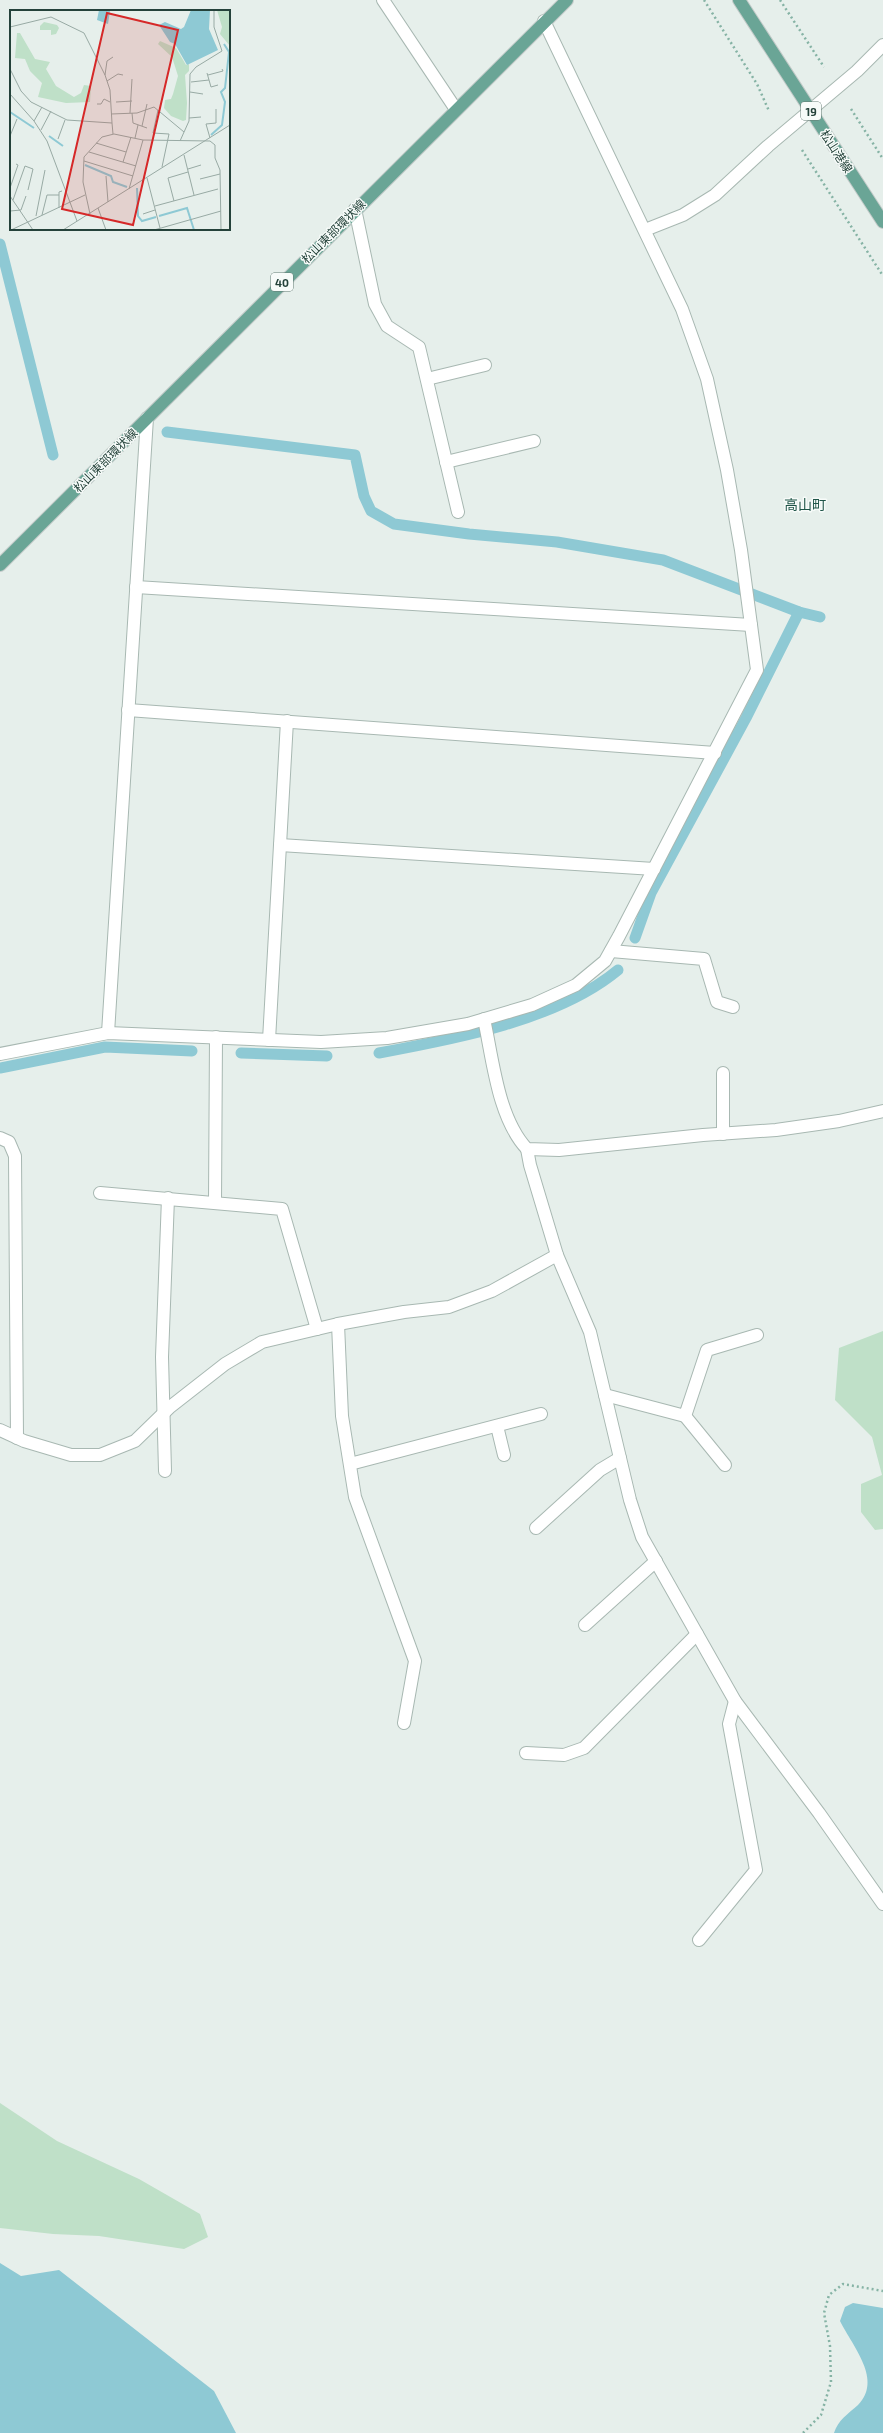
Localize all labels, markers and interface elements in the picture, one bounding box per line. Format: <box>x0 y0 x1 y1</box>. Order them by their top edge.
inset map <box>10 10 230 230</box>
road number: 19 <box>801 102 821 120</box>
street label: 松山港線 <box>818 127 856 175</box>
street label: 松山東部環状線 <box>298 196 368 266</box>
road number: 40 <box>271 273 293 291</box>
street label: 松山東部環状線 <box>70 425 140 495</box>
district label: 高山町 <box>784 496 826 513</box>

